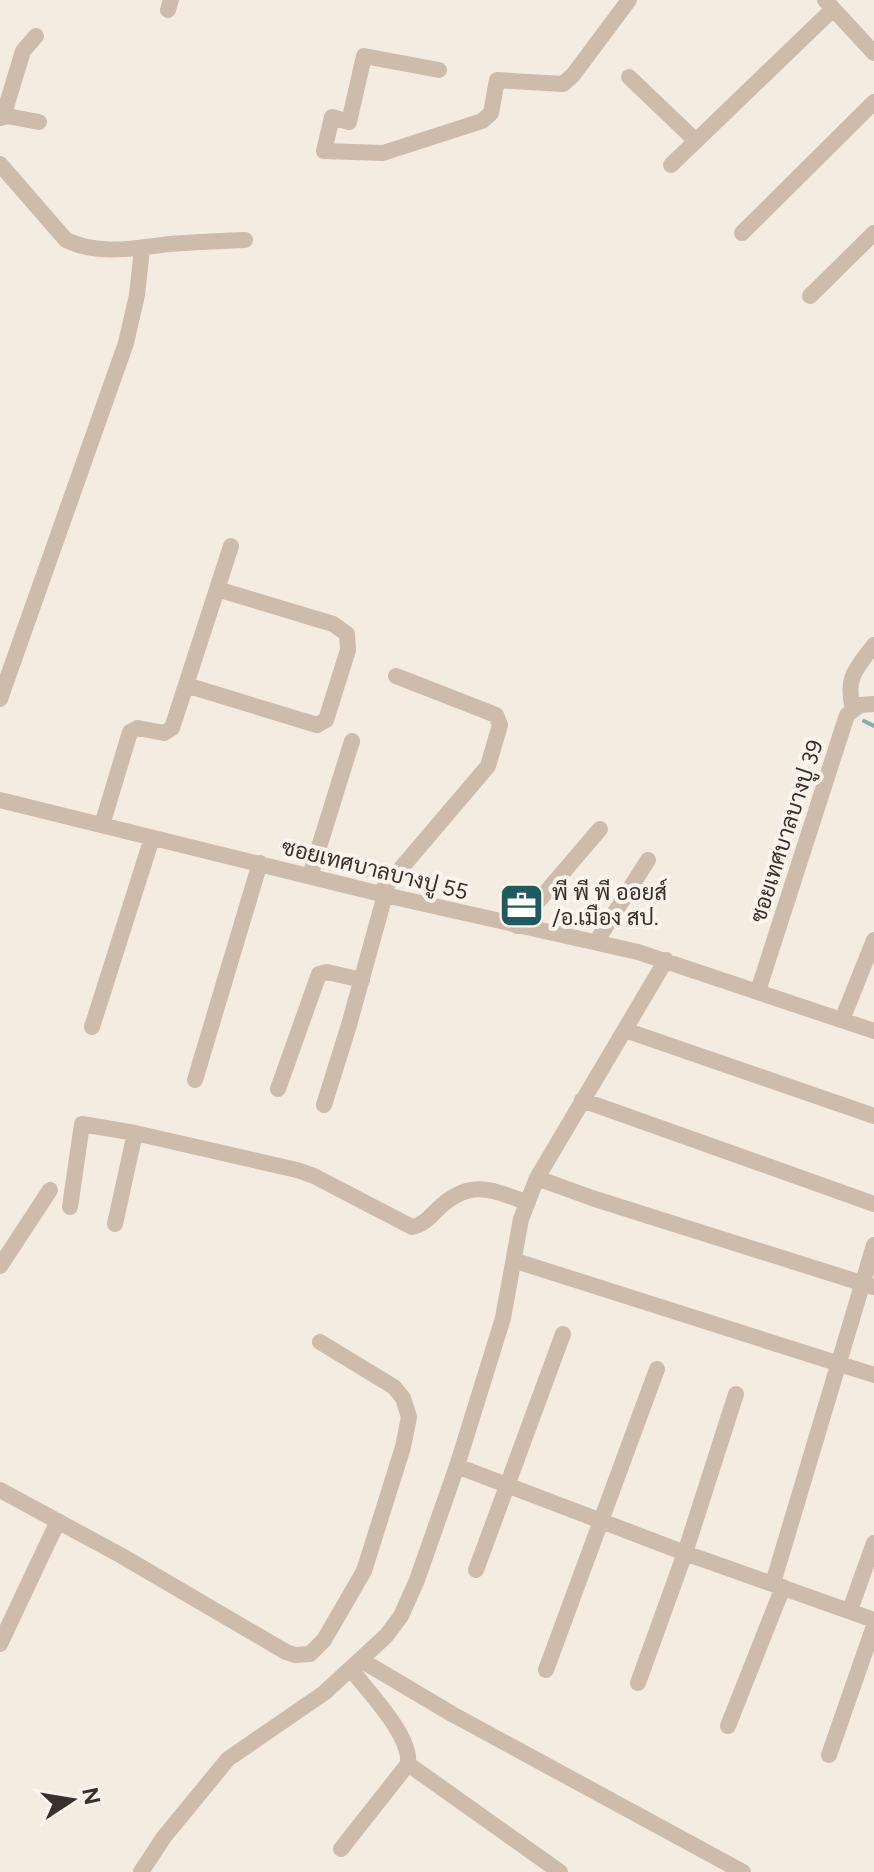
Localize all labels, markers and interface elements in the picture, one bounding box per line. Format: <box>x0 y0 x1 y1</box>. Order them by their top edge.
street label: ซอยเทศบาลบางปู 39 <box>744 736 831 926</box>
street label: ซอยเทศบาลบางปู 55 <box>278 833 471 908</box>
place label: พี พี พี ออยส์ /อ.เมือง สป. <box>552 878 667 931</box>
office icon: พี พี พี ออยส์ /อ.เมือง สป. <box>497 881 545 929</box>
north arrow <box>32 1760 112 1840</box>
text: N <box>76 1785 106 1807</box>

